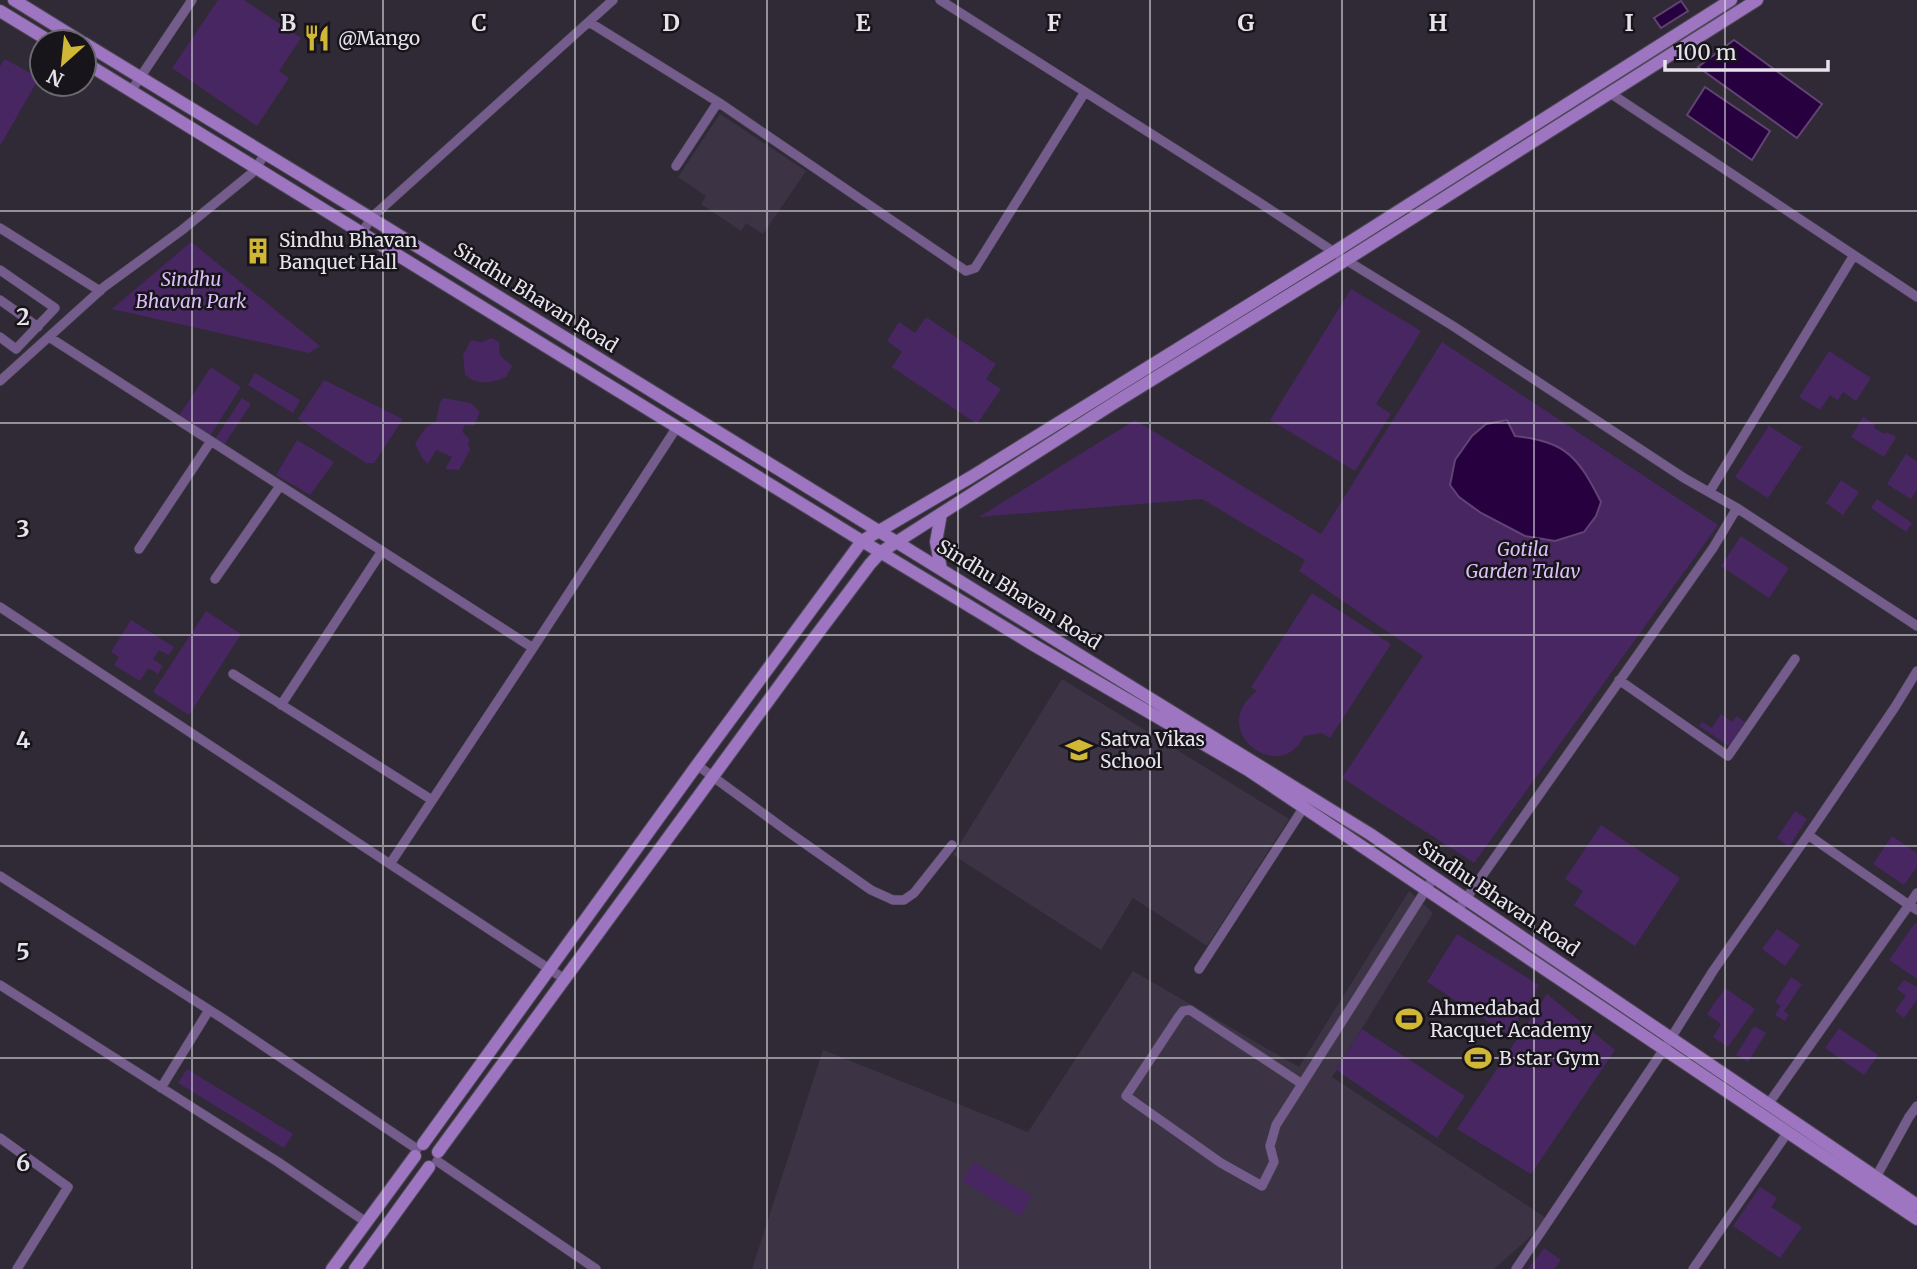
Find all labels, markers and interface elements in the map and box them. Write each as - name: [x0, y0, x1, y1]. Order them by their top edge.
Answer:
- text: B: [280, 8, 296, 37]
- text: C: [471, 8, 487, 37]
- text: D: [662, 8, 680, 37]
- text: E: [855, 8, 871, 37]
- text: F: [1047, 8, 1061, 37]
- text: G: [1238, 8, 1255, 37]
- text: H: [1429, 8, 1448, 37]
- text: I: [1624, 8, 1634, 37]
- restaurant icon: @Mango: [302, 23, 332, 53]
- place label: @Mango: [338, 26, 420, 50]
- north arrow: [28, 28, 98, 98]
- scale bar: [1665, 28, 1828, 72]
- text: 100 m: [1675, 39, 1737, 66]
- text: N: [43, 64, 67, 92]
- place label: Sindhu Bhavan Banquet Hall: [279, 228, 418, 274]
- building icon: Sindhu Bhavan Banquet Hall: [243, 236, 273, 266]
- street label: Sindhu Bhavan Road: [450, 237, 622, 357]
- park label: Sindhu Bhavan Park: [136, 267, 247, 313]
- text: 2: [16, 302, 30, 331]
- text: 3: [16, 514, 30, 543]
- street label: Sindhu Bhavan Road: [933, 534, 1105, 654]
- park label: Gotila Garden Talav: [1466, 537, 1580, 583]
- text: 4: [16, 725, 31, 754]
- place label: Satva Vikas School: [1100, 727, 1205, 773]
- school or university icon: Satva Vikas School: [1064, 735, 1094, 765]
- street label: Sindhu Bhavan Road: [1414, 835, 1584, 961]
- text: 5: [16, 937, 30, 966]
- place label: Ahmedabad Racquet Academy: [1429, 996, 1592, 1042]
- sports icon: Ahmedabad Racquet Academy: [1394, 1004, 1424, 1034]
- sports icon: B star Gym: [1463, 1043, 1493, 1073]
- place label: B star Gym: [1499, 1046, 1600, 1070]
- text: 6: [16, 1148, 30, 1177]

